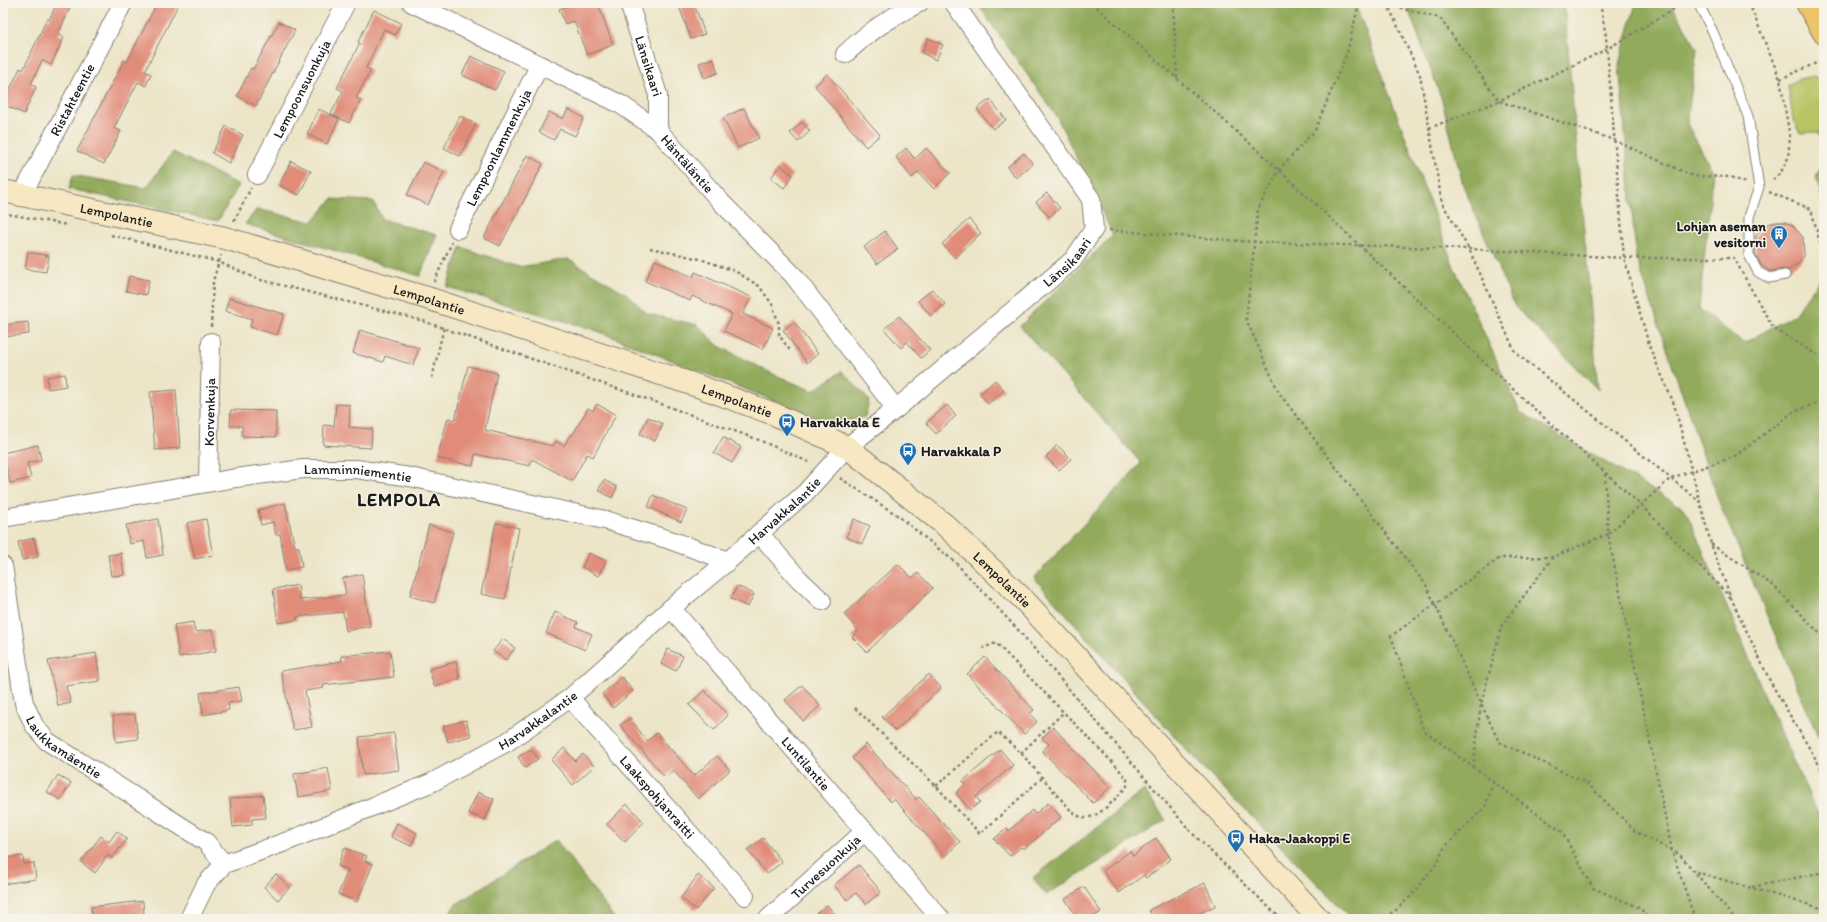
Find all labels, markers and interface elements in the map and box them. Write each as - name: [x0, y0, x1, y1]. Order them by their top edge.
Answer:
- street label: Länsikaari: [631, 33, 666, 98]
- street label: Lempoonsuonkuja: [269, 36, 335, 141]
- street label: Ristahteentie: [46, 60, 98, 139]
- street label: Lempoonlammenkuja: [462, 85, 535, 209]
- street label: Häntäläntie: [657, 131, 718, 197]
- street label: Lempolantie: [78, 199, 155, 231]
- place label: Lohjan aseman vesitorni: [1677, 218, 1766, 251]
- building icon: Lohjan aseman vesitorni: [1769, 224, 1789, 249]
- street label: Länsikaari: [1039, 234, 1094, 290]
- street label: Lempolantie: [391, 280, 468, 318]
- street label: Korvenkuja: [200, 377, 219, 446]
- street label: Lempolantie: [699, 380, 775, 421]
- bus stop icon: Harvakkala E: [777, 412, 797, 437]
- place label: Harvakkala E: [800, 414, 880, 431]
- bus stop icon: Harvakkala P: [898, 441, 918, 466]
- place label: Harvakkala P: [921, 443, 1001, 460]
- street label: Lamminniementie: [304, 460, 413, 486]
- street label: Harvakkalantie: [744, 473, 824, 548]
- district label: LEMPOLA: [357, 489, 441, 511]
- street label: Lempolantie: [970, 548, 1035, 611]
- street label: Harvakkalantie: [495, 687, 581, 754]
- street label: Laukkamäentie: [22, 713, 105, 782]
- street label: Luntilantie: [778, 733, 834, 794]
- street label: Laakspohjanraitti: [616, 752, 699, 842]
- bus stop icon: Haka-Jaakoppi E: [1226, 828, 1246, 853]
- street label: Turvesuonkuja: [787, 830, 865, 902]
- place label: Haka-Jaakoppi E: [1249, 830, 1351, 847]

